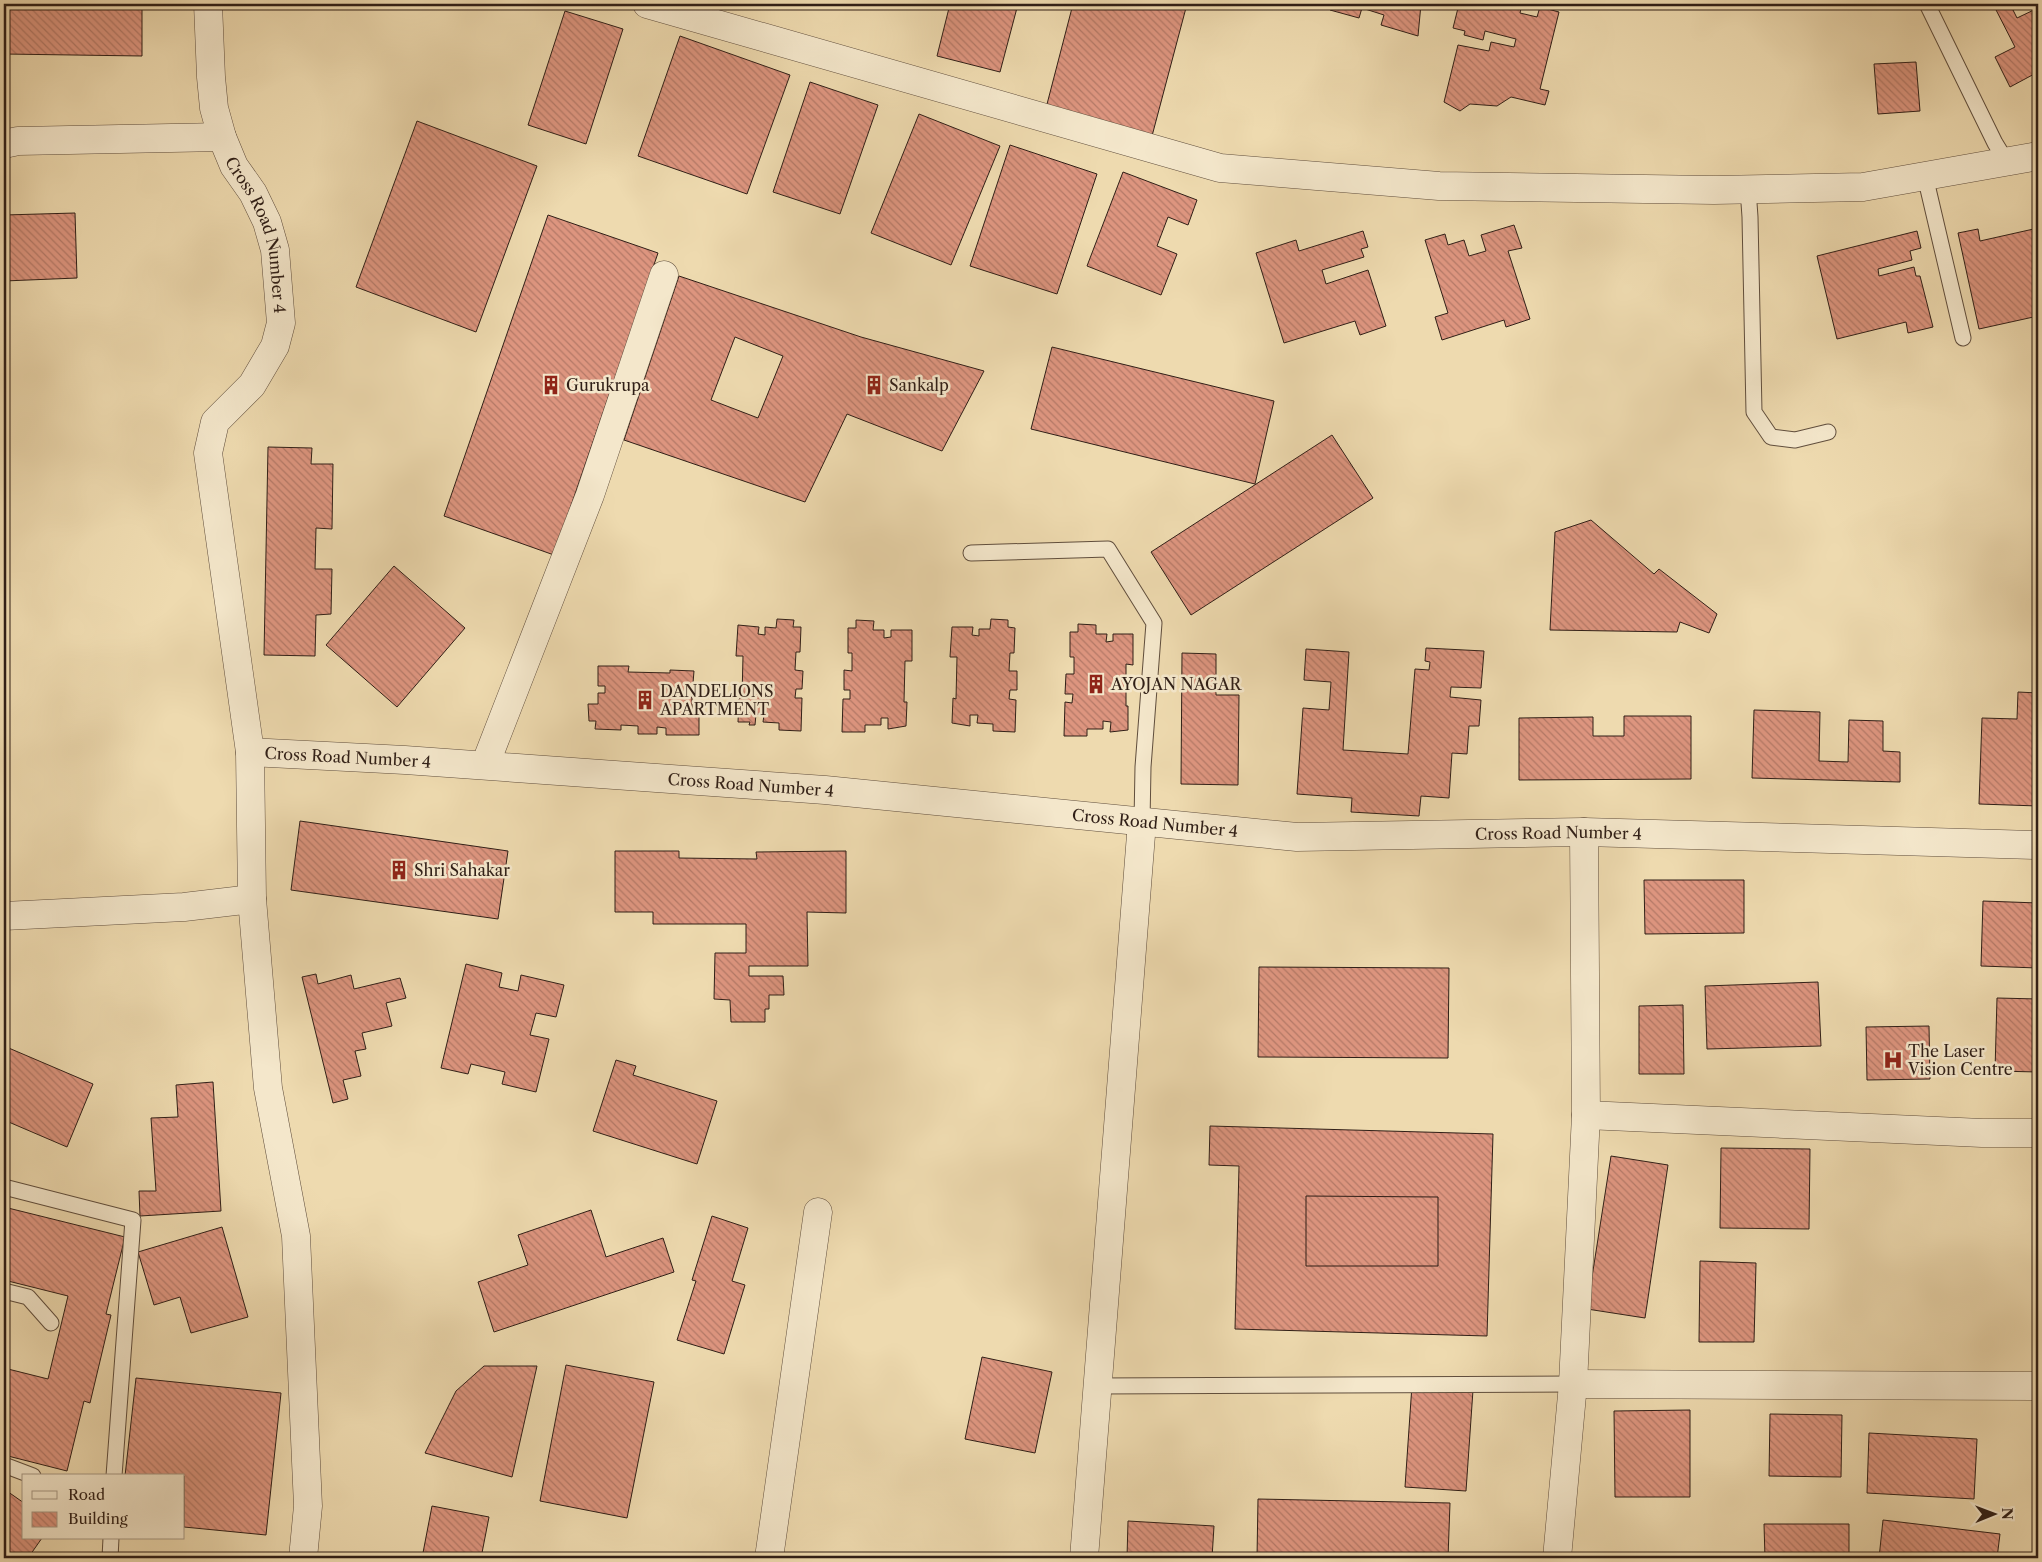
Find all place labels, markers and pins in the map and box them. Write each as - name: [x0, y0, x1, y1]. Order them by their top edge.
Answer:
- building icon: Gurukrupa: [540, 374, 562, 396]
- building icon: Sankalp: [863, 374, 885, 396]
- place label: Gurukrupa: [566, 375, 650, 395]
- place label: Sankalp: [889, 375, 949, 395]
- building icon: AYOJAN NAGAR: [1085, 673, 1107, 695]
- place label: AYOJAN NAGAR: [1110, 674, 1243, 694]
- place label: DANDELIONS APARTMENT: [659, 681, 774, 719]
- building icon: DANDELIONS APARTMENT: [634, 689, 656, 711]
- building icon: Shri Sahakar: [388, 859, 410, 881]
- place label: Shri Sahakar: [414, 860, 510, 880]
- place label: The Laser Vision Centre: [1907, 1041, 2013, 1079]
- hospital icon: The Laser Vision Centre: [1882, 1049, 1904, 1071]

